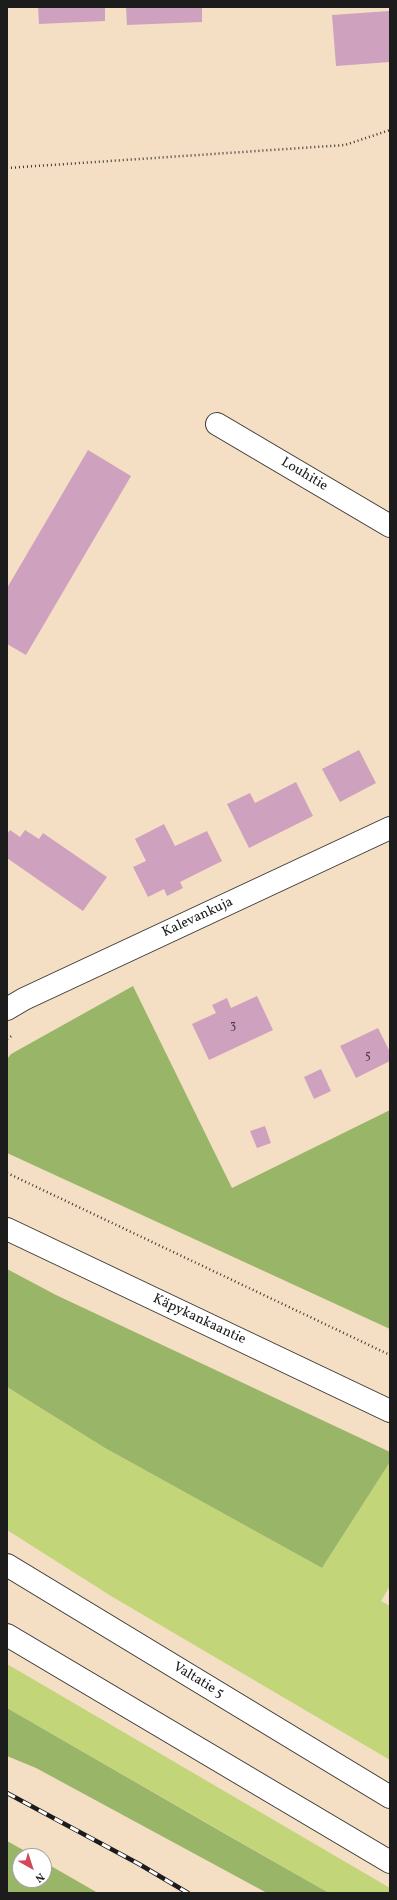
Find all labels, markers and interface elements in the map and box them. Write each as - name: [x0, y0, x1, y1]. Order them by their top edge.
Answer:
- street label: Louhitie: [278, 455, 330, 495]
- street label: Kalevankuja: [160, 894, 236, 942]
- house number: 3: [230, 1020, 236, 1034]
- house number: 5: [365, 1050, 371, 1064]
- street label: Käpykankaantie: [150, 1291, 248, 1349]
- street label: Valtatie 5: [169, 1659, 227, 1703]
- north arrow: [12, 1848, 52, 1888]
- text: N: [31, 1869, 47, 1885]

